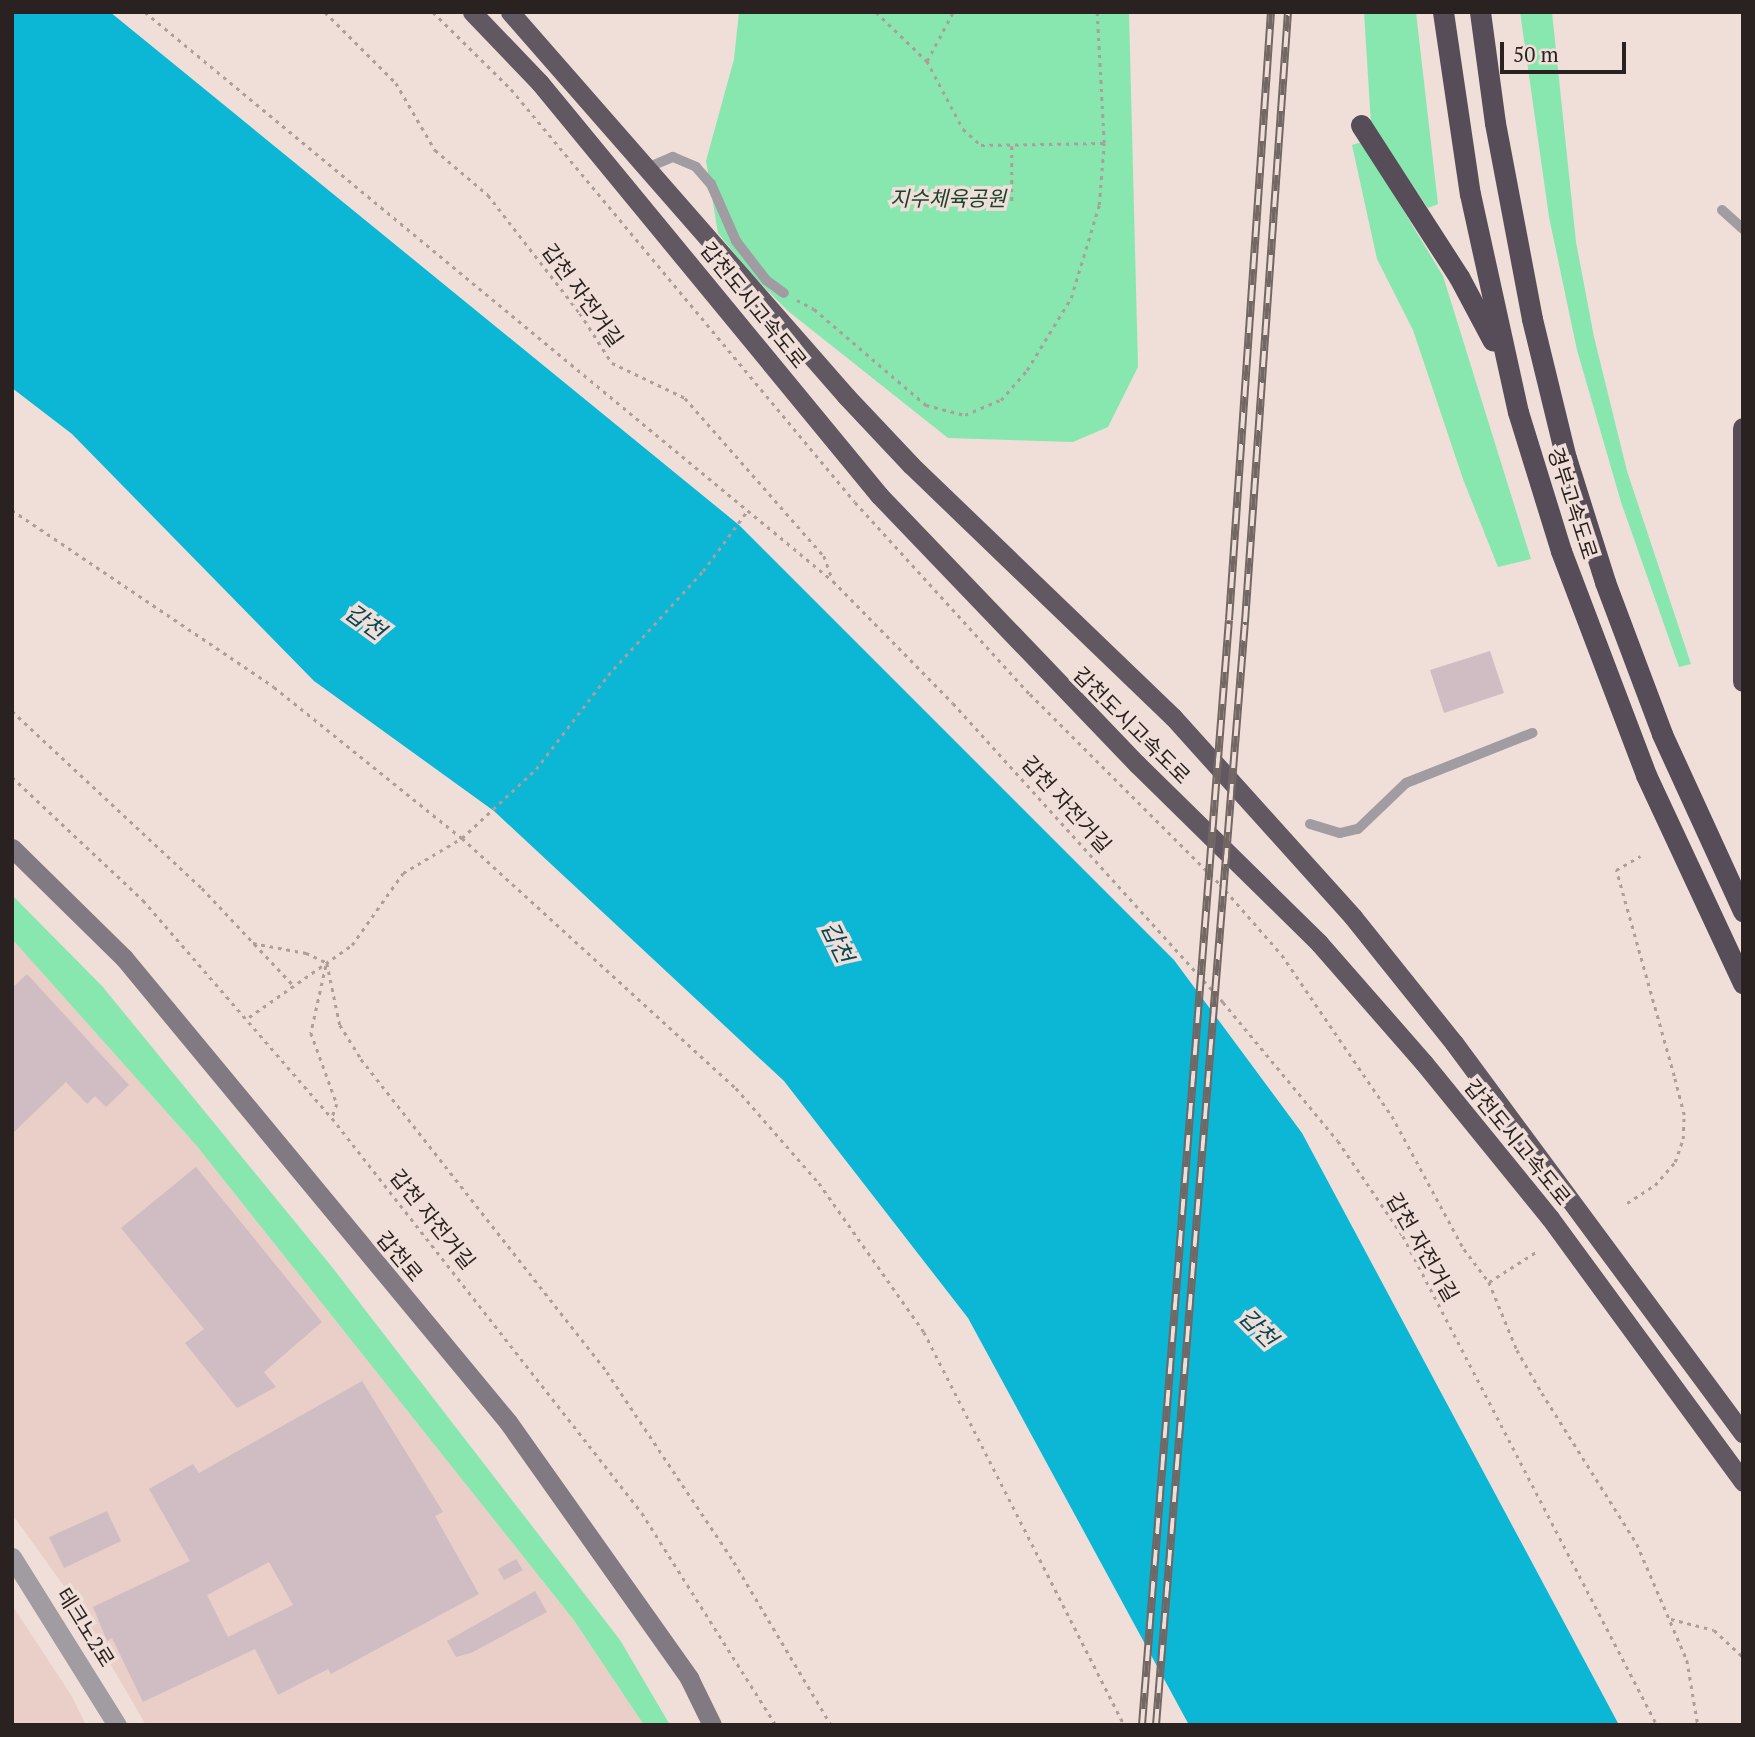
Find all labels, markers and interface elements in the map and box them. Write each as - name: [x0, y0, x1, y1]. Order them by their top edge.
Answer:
- scale bar: [1503, 28, 1629, 72]
- text: 50 m: [1513, 40, 1559, 68]
- park label: 지수체육공원: [890, 185, 1006, 211]
- street label: 갑천도시고속도로: [696, 237, 812, 373]
- street label: 갑천 자전거길: [537, 239, 629, 351]
- street label: 경부고속도로: [1543, 444, 1603, 562]
- water label: 갑천: [340, 598, 390, 646]
- street label: 갑천도시고속도로: [1068, 661, 1196, 789]
- street label: 갑천 자전거길: [1017, 751, 1117, 857]
- water label: 갑천: [815, 917, 859, 967]
- street label: 갑천도시고속도로: [1460, 1074, 1576, 1210]
- street label: 갑천 자전거길: [385, 1164, 481, 1274]
- street label: 갑천 자전거길: [1382, 1188, 1464, 1306]
- street label: 갑천로: [372, 1226, 428, 1286]
- water label: 갑천: [1233, 1303, 1283, 1353]
- street label: 테크노2로: [52, 1583, 120, 1671]

